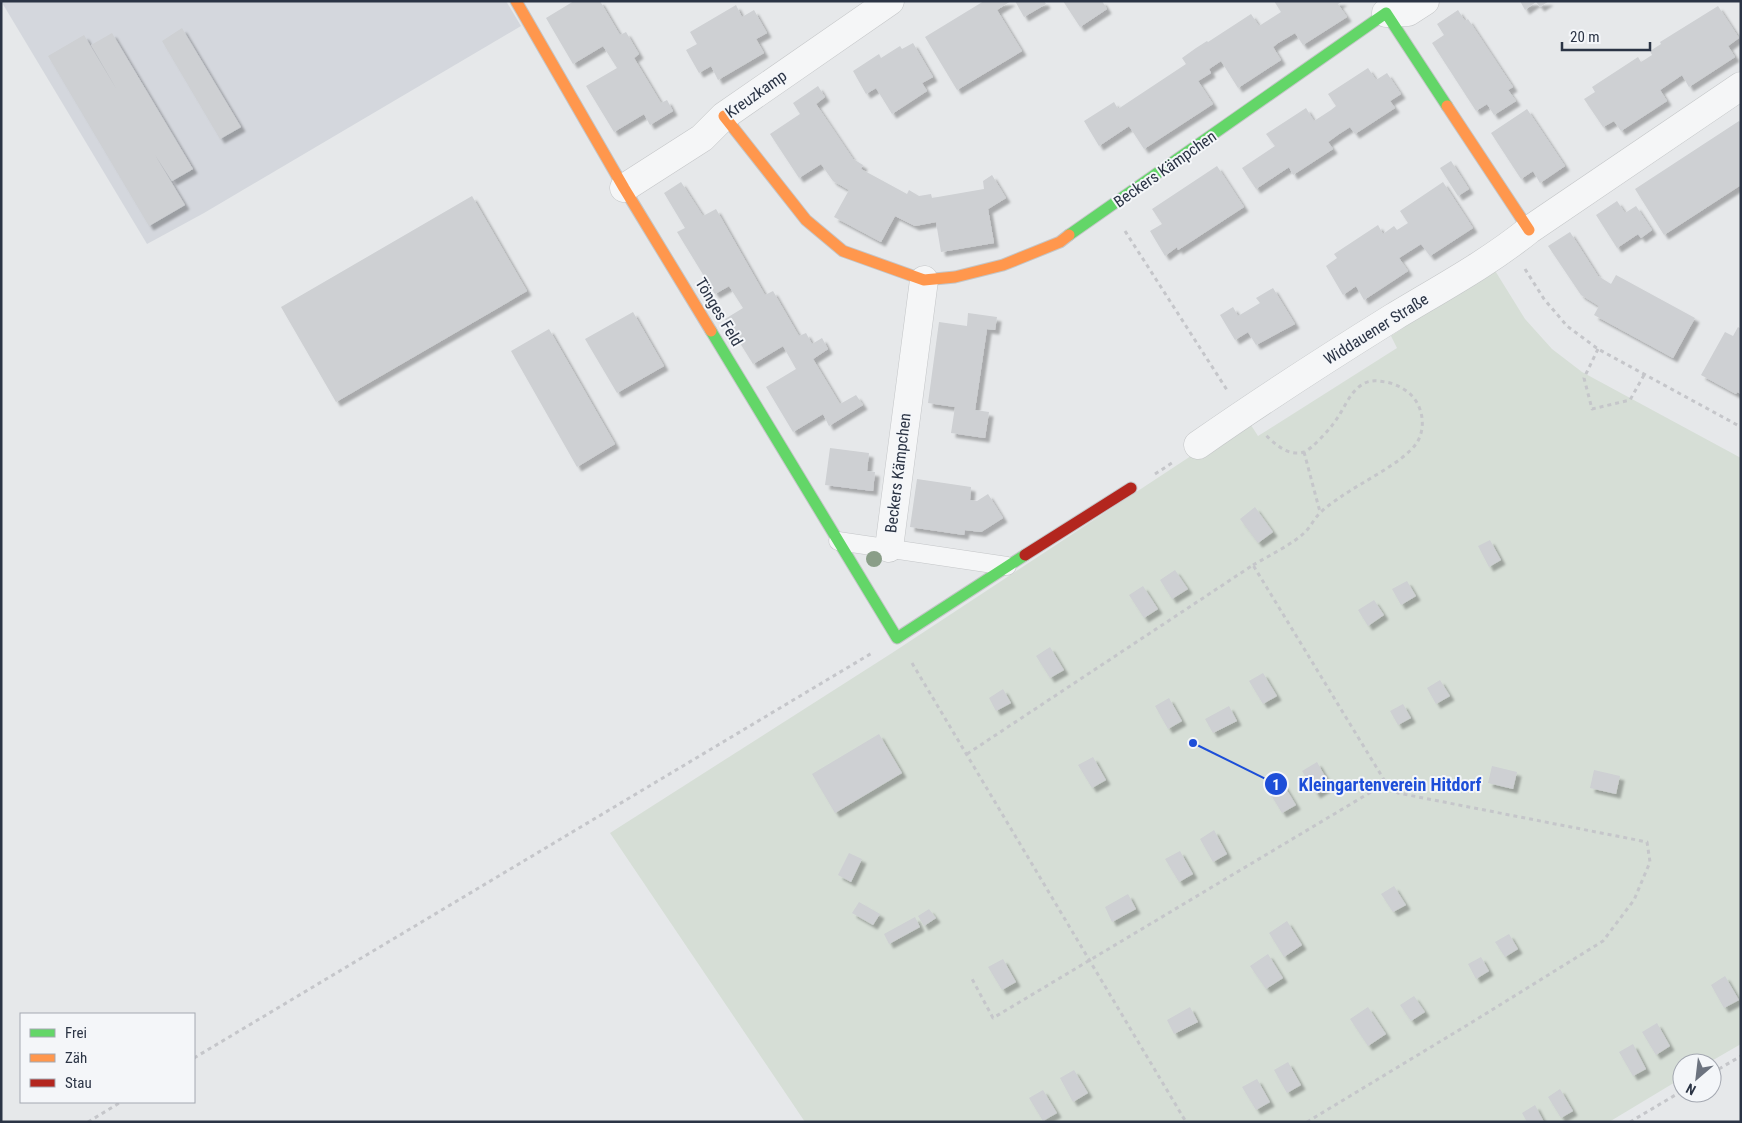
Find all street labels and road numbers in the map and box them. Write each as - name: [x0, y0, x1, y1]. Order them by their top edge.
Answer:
- street label: Kreuzkamp: [722, 66, 790, 122]
- street label: Beckers Kämpchen: [1110, 127, 1220, 211]
- street label: Tönges Feld: [691, 274, 747, 350]
- street label: Widdauener Straße: [1320, 289, 1432, 369]
- street label: Beckers Kämpchen: [881, 412, 915, 534]

